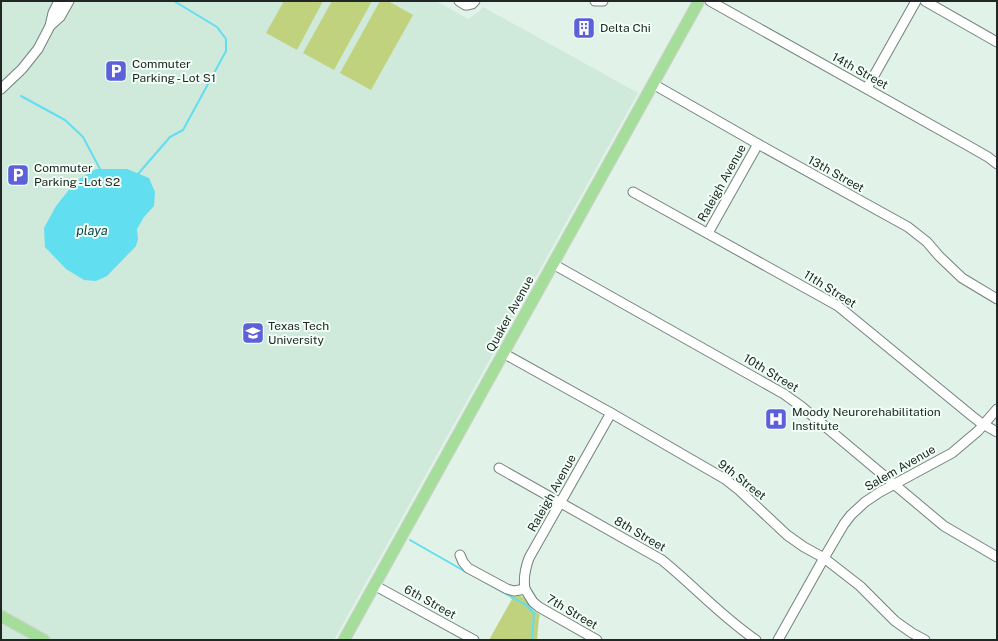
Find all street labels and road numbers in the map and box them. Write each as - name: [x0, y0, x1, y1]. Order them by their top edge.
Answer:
- street label: 14th Street: [829, 50, 891, 92]
- street label: Raleigh Avenue: [695, 142, 749, 224]
- street label: 13th Street: [805, 153, 867, 195]
- street label: 11th Street: [801, 267, 859, 311]
- street label: Quaker Avenue: [483, 273, 537, 354]
- street label: 10th Street: [741, 351, 801, 395]
- street label: Salem Avenue: [862, 442, 938, 494]
- street label: Raleigh Avenue: [525, 452, 579, 534]
- street label: 9th Street: [715, 457, 769, 503]
- street label: 8th Street: [612, 514, 669, 555]
- street label: 6th Street: [402, 582, 459, 622]
- street label: 7th Street: [544, 592, 600, 632]

